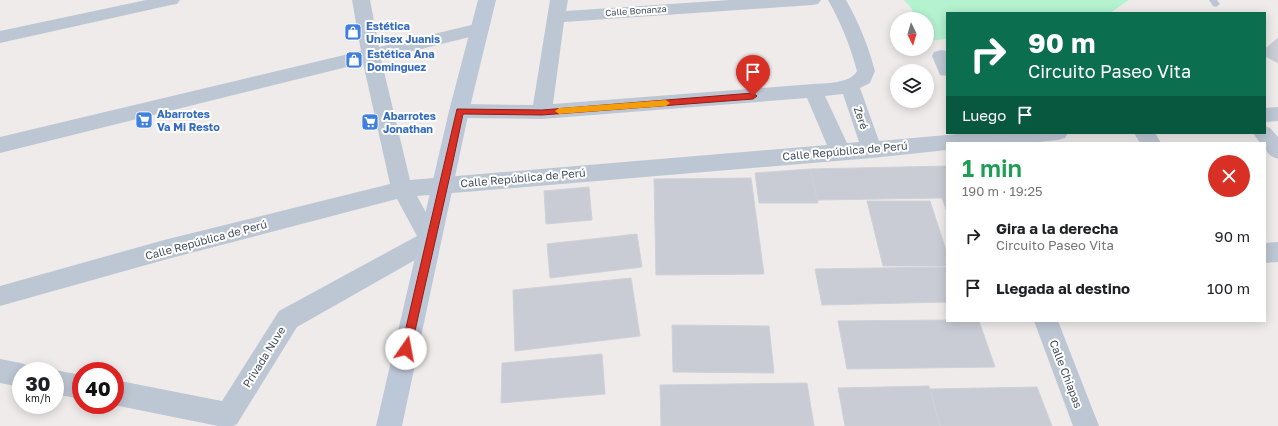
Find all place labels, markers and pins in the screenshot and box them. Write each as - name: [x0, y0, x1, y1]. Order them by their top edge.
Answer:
- place label: Estética Unisex Juanis: [366, 19, 440, 45]
- shop icon: Estética Unisex Juanis: [343, 22, 363, 42]
- place label: Estética Ana Dominguez: [367, 47, 435, 73]
- shop icon: Estética Ana Dominguez: [344, 50, 364, 70]
- pin: [736, 55, 770, 96]
- place label: Abarrotes Va Mi Resto: [157, 107, 220, 133]
- place label: Abarrotes Jonathan: [383, 109, 436, 135]
- supermarket icon: Abarrotes Va Mi Resto: [134, 110, 154, 130]
- supermarket icon: Abarrotes Jonathan: [360, 112, 380, 132]

